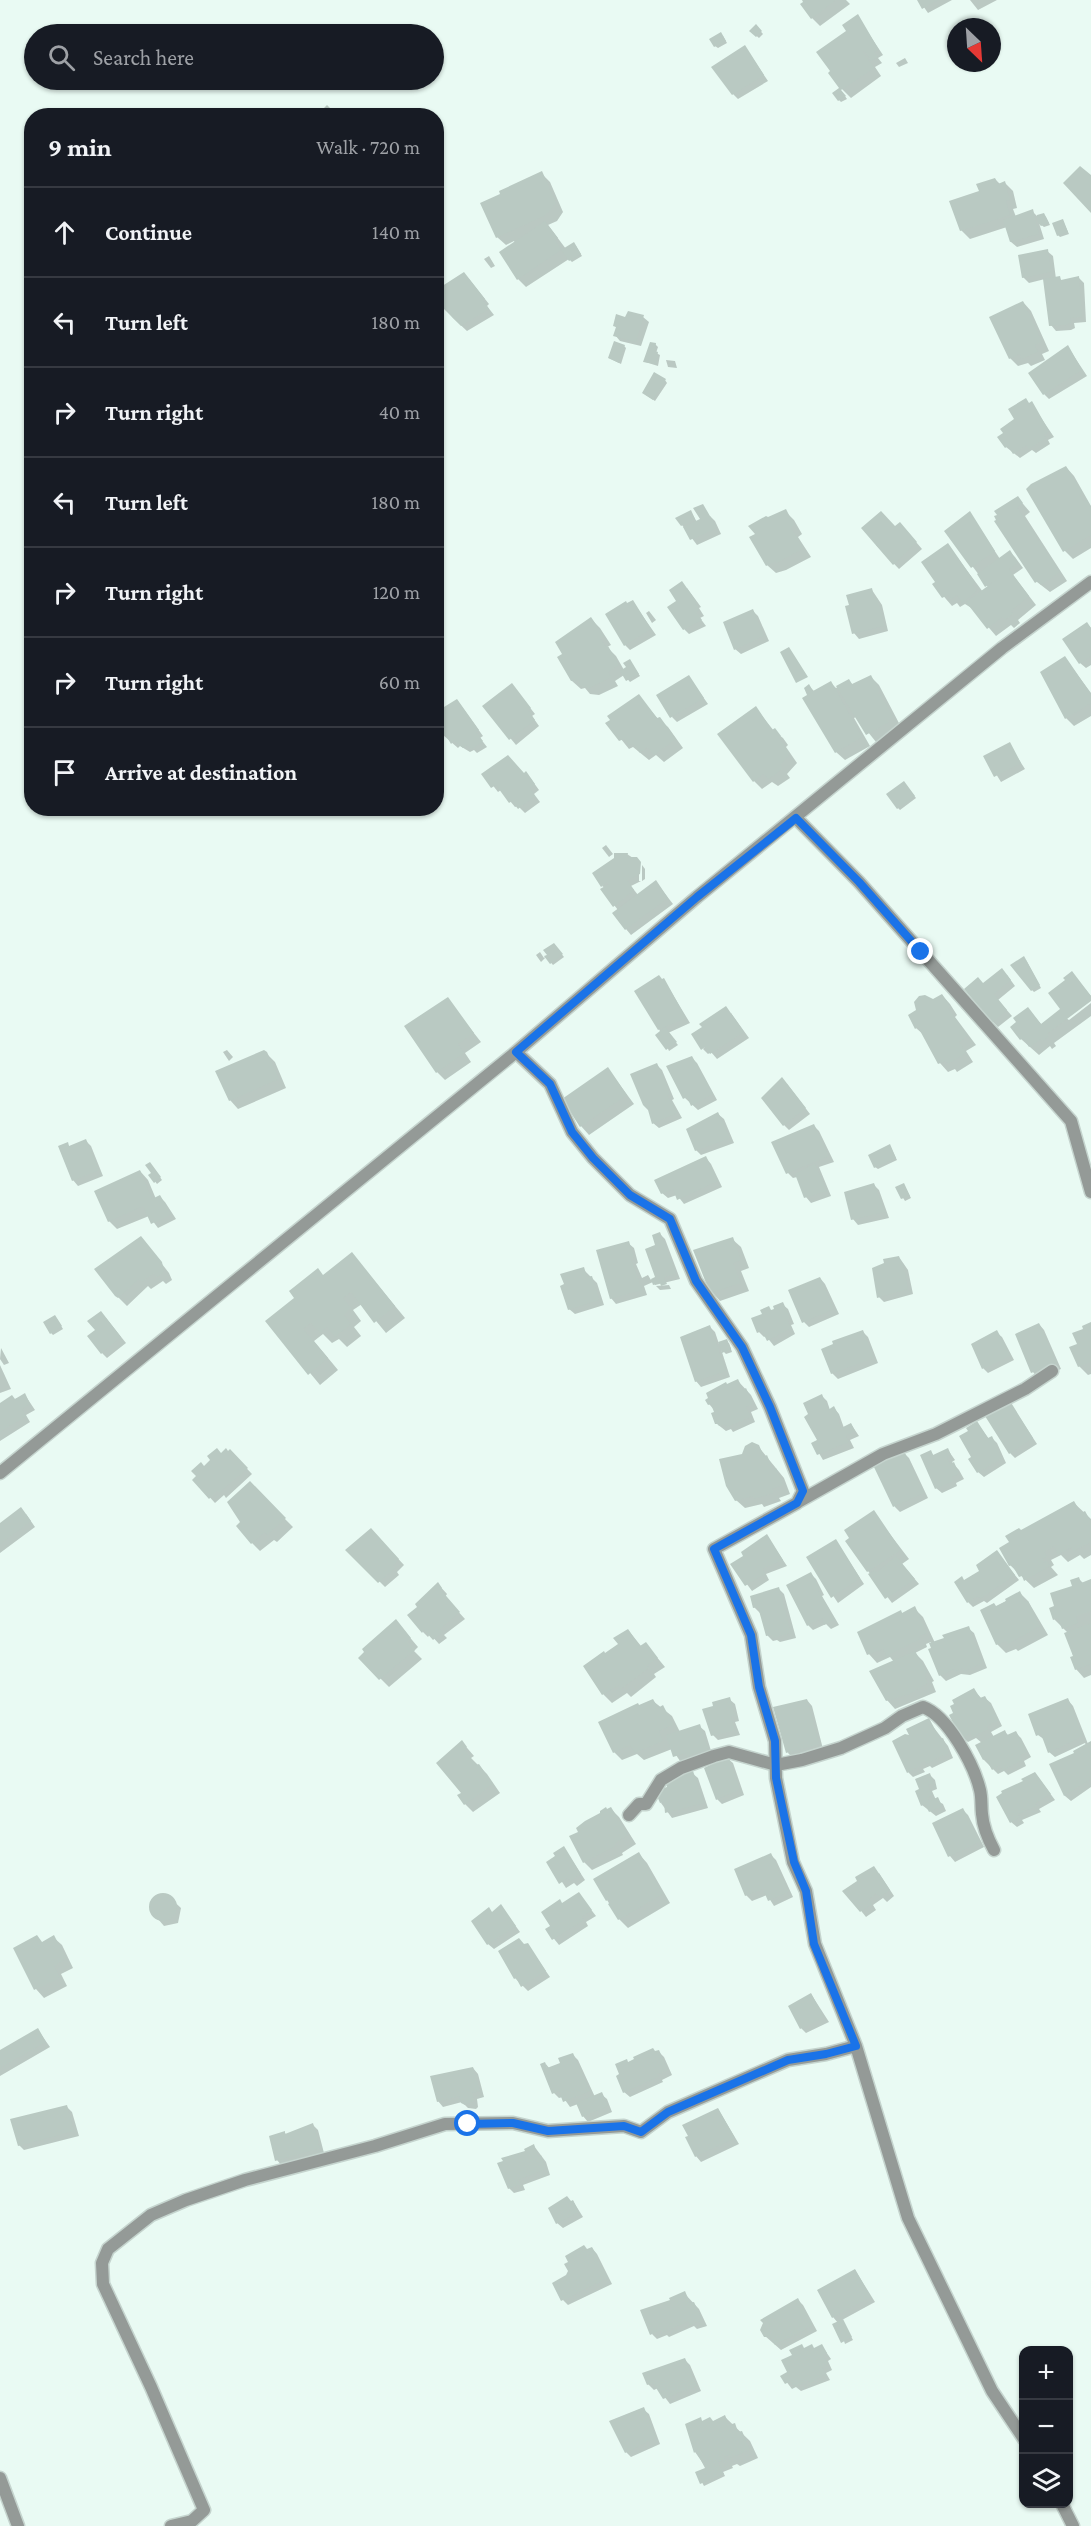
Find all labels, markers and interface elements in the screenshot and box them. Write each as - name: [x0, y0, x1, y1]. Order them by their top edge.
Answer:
- north arrow: [947, 18, 1001, 72]
- search box: [24, 24, 444, 90]
- icon: search: [45, 41, 78, 74]
- text: Search here: [93, 45, 194, 70]
- text: 9 min: [48, 133, 112, 162]
- text: Walk · 720 m: [316, 136, 420, 158]
- icon: ahead: [48, 216, 81, 249]
- text: Continue: [105, 220, 192, 245]
- text: 140 m: [372, 221, 420, 243]
- icon: left: [48, 306, 81, 339]
- text: Turn left: [105, 310, 188, 335]
- text: 180 m: [371, 311, 420, 333]
- icon: right: [48, 396, 81, 429]
- text: Turn right: [105, 400, 203, 425]
- text: 40 m: [379, 401, 420, 423]
- icon: left: [48, 486, 81, 519]
- text: Turn left: [105, 490, 188, 515]
- text: 180 m: [371, 491, 420, 513]
- icon: right: [48, 576, 81, 609]
- text: Turn right: [105, 580, 203, 605]
- text: 120 m: [373, 581, 420, 603]
- icon: right: [48, 666, 81, 699]
- text: Turn right: [105, 670, 203, 695]
- text: 60 m: [379, 671, 420, 693]
- icon: arrive: [48, 756, 81, 789]
- text: Arrive at destination: [105, 760, 297, 785]
- route end: [907, 938, 933, 964]
- route start: [454, 2110, 480, 2136]
- map controls: [1019, 2346, 1073, 2508]
- button: +: [1019, 2346, 1073, 2400]
- button: −: [1019, 2400, 1073, 2454]
- button: layers: [1019, 2454, 1073, 2508]

